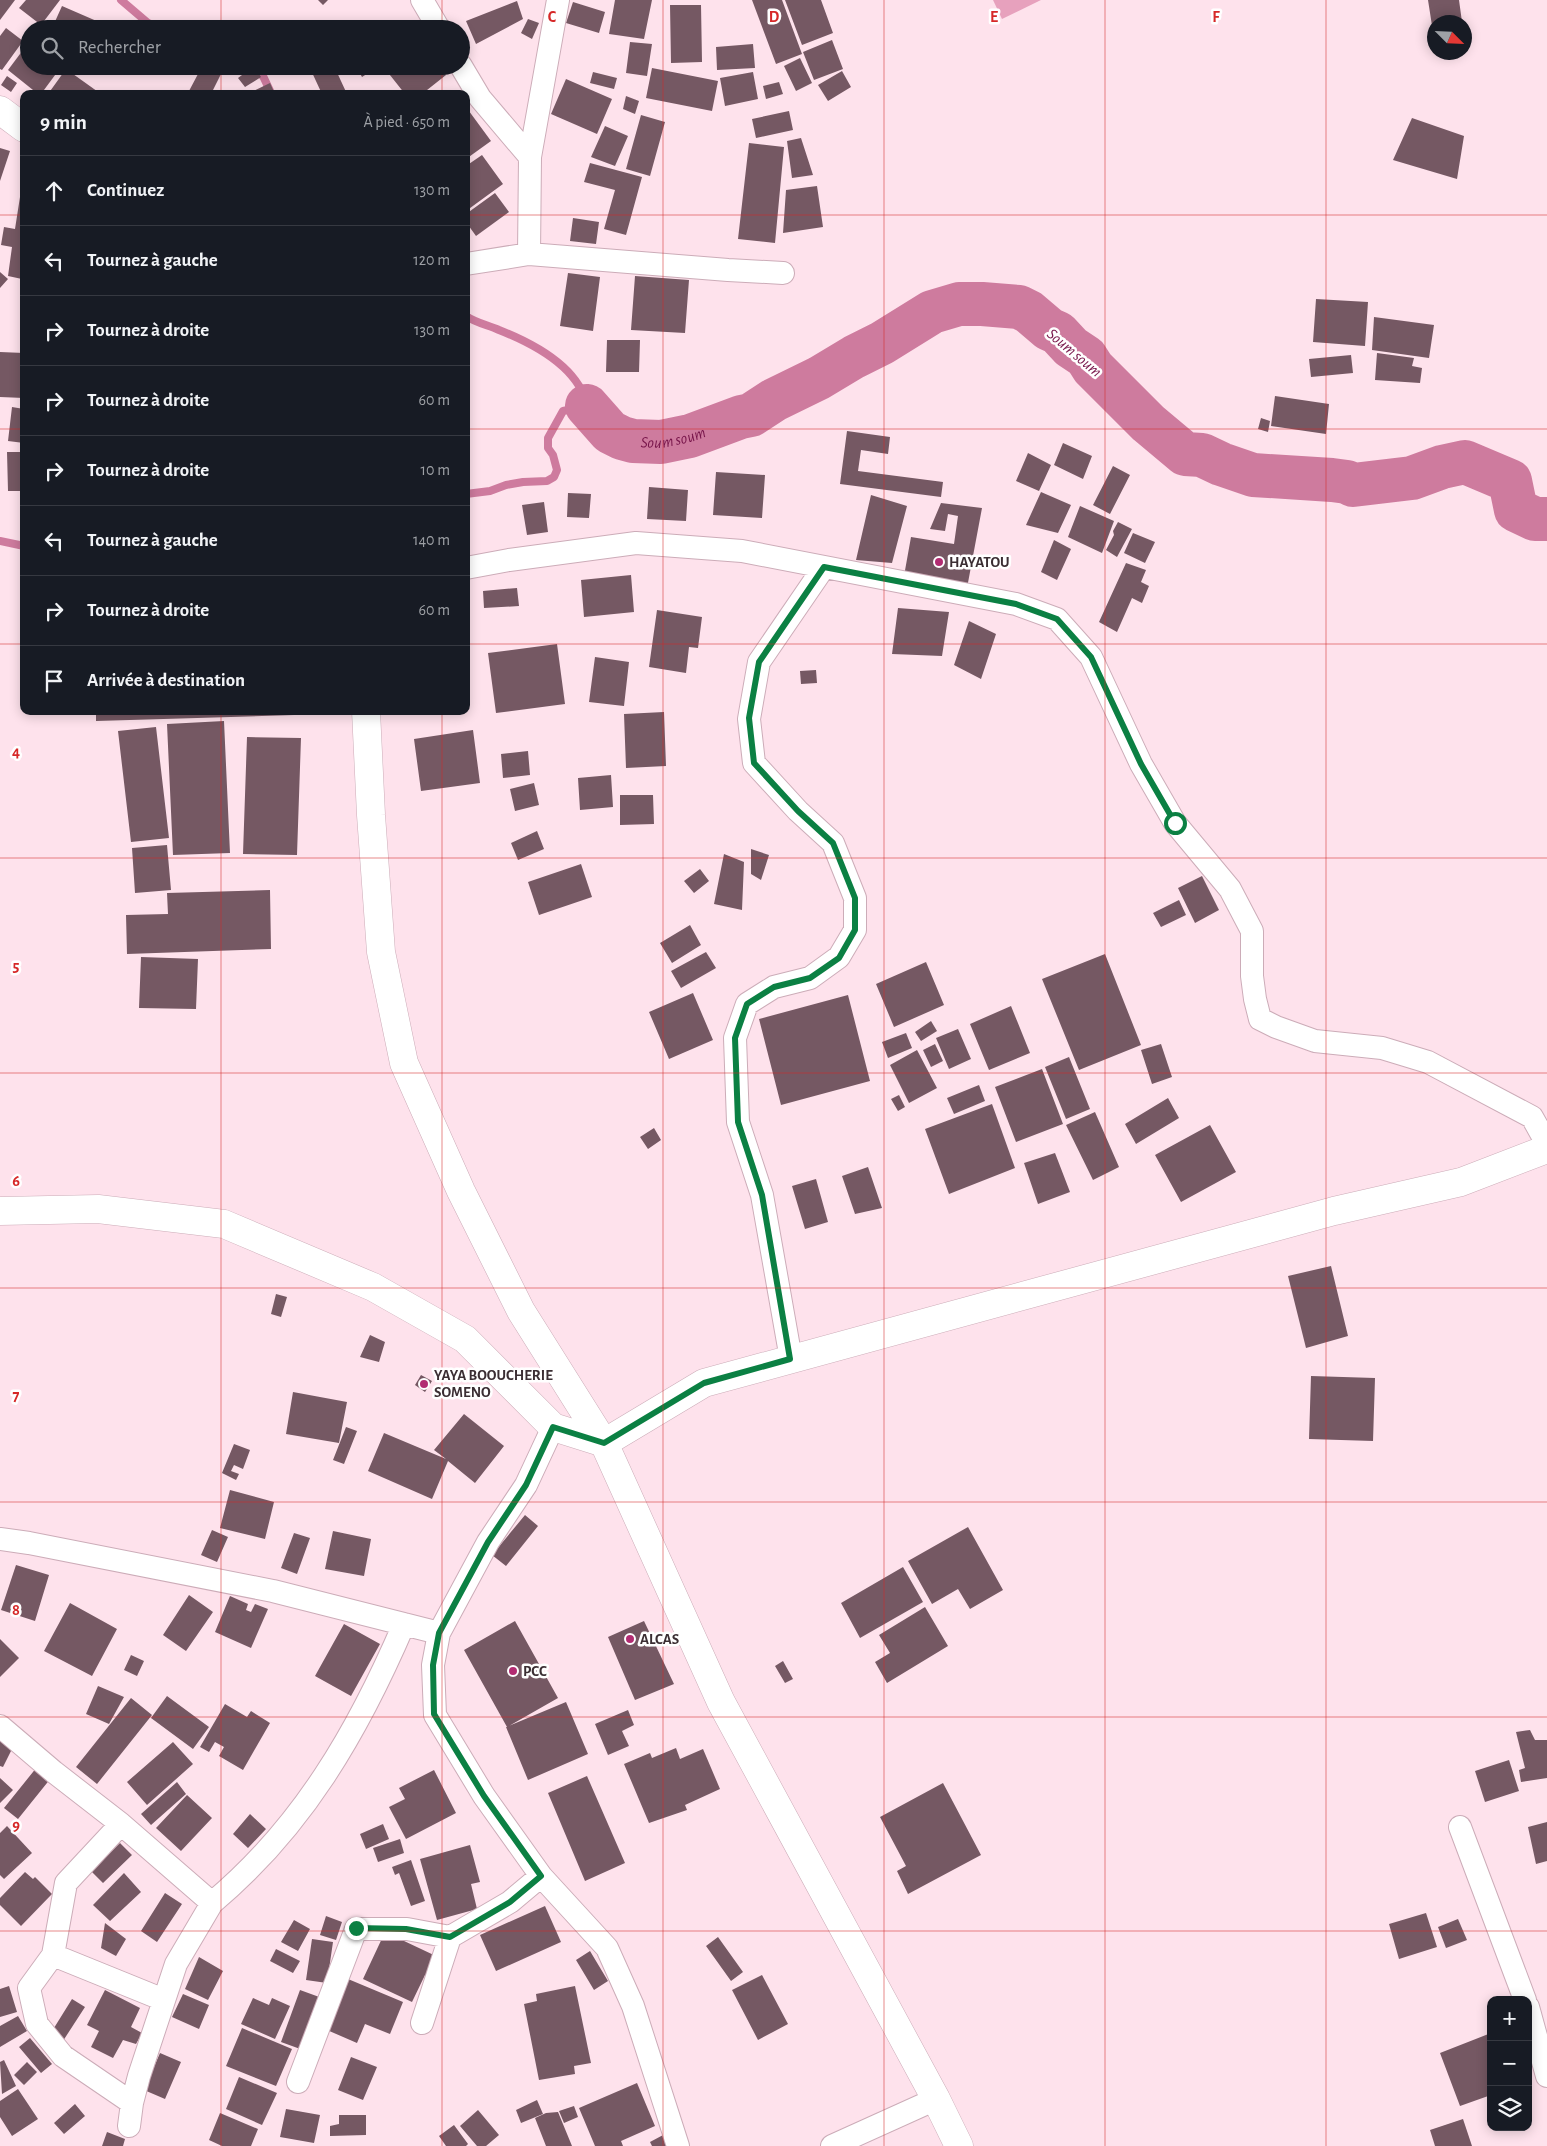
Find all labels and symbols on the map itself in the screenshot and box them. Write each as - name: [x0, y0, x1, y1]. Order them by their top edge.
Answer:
- text: C: [548, 9, 557, 25]
- text: D: [769, 9, 780, 25]
- text: E: [990, 9, 998, 25]
- text: F: [1212, 9, 1220, 25]
- north arrow: [1427, 15, 1472, 60]
- water label: Soum soum: [1044, 326, 1105, 380]
- water label: Soum soum: [640, 424, 708, 451]
- place label: HAYATOU: [949, 555, 1010, 570]
- marker: HAYATOU: [933, 556, 945, 568]
- text: 4: [12, 744, 20, 760]
- route start: [1164, 812, 1187, 835]
- text: 5: [13, 958, 20, 974]
- text: 6: [12, 1173, 20, 1189]
- place label: YAYA BOOUCHERIE SOMENO: [434, 1368, 553, 1400]
- marker: YAYA BOOUCHERIE SOMENO: [418, 1378, 430, 1390]
- text: 7: [13, 1388, 20, 1404]
- text: 8: [12, 1602, 20, 1618]
- place label: ALCAS: [640, 1632, 679, 1647]
- marker: ALCAS: [624, 1633, 636, 1645]
- place label: PCC: [523, 1664, 547, 1679]
- marker: PCC: [507, 1665, 519, 1677]
- text: 9: [12, 1817, 20, 1833]
- route end: [345, 1917, 368, 1940]

